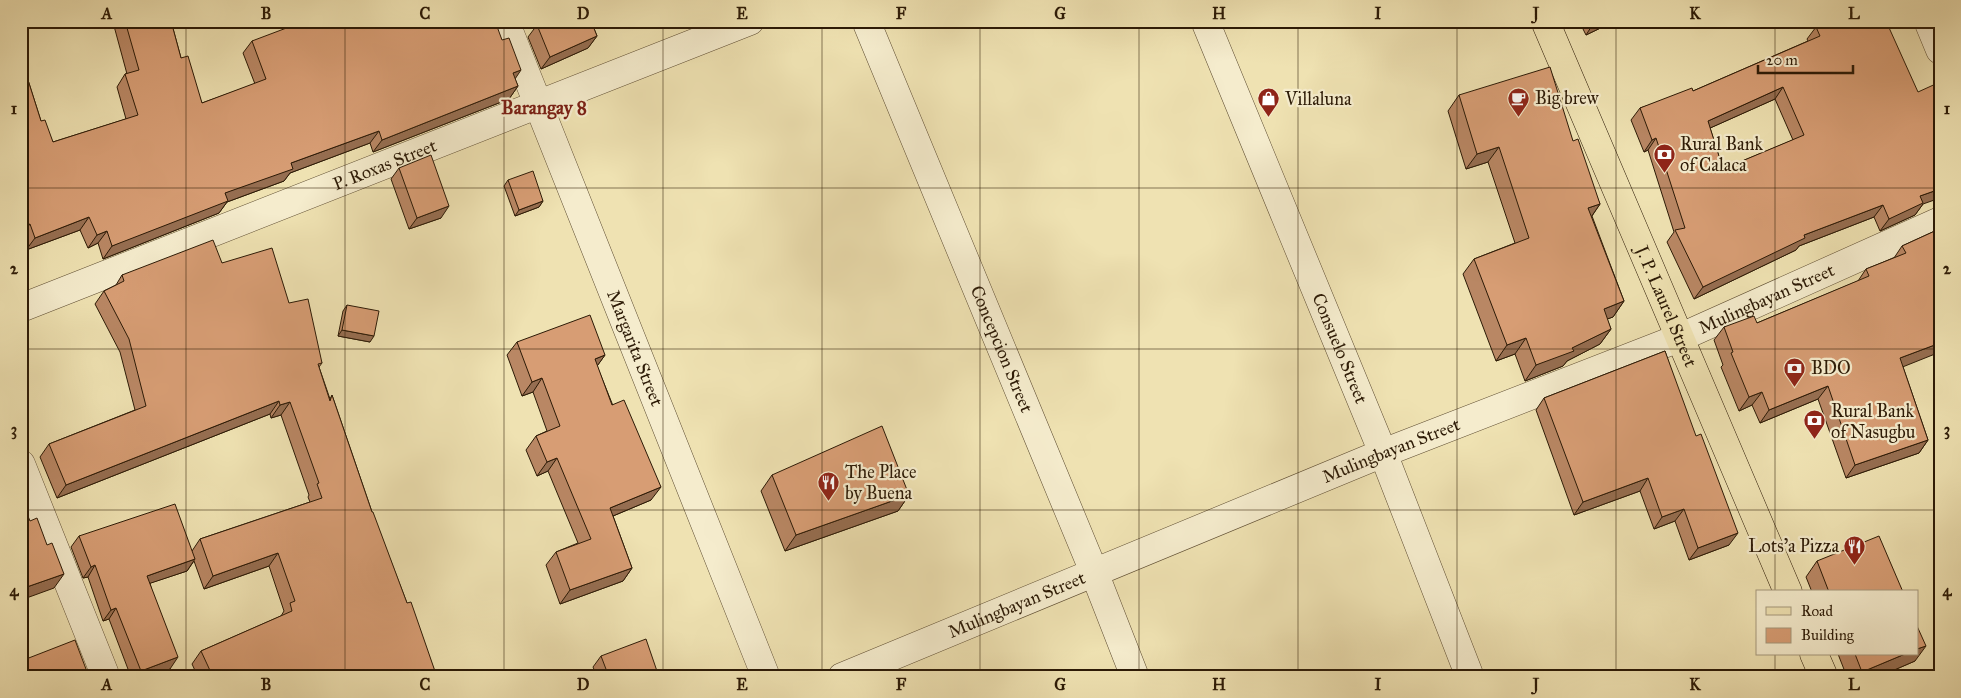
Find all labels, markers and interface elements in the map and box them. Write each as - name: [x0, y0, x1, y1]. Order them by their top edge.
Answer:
- text: A: [101, 4, 113, 23]
- text: B: [261, 4, 271, 23]
- text: C: [420, 4, 431, 23]
- text: D: [577, 4, 590, 23]
- text: E: [736, 4, 748, 23]
- text: F: [896, 4, 907, 23]
- text: G: [1054, 4, 1066, 23]
- text: H: [1212, 4, 1226, 23]
- text: I: [1375, 4, 1382, 23]
- text: J: [1531, 4, 1540, 24]
- text: K: [1689, 4, 1701, 23]
- text: L: [1848, 4, 1860, 23]
- scale bar: [1758, 42, 1854, 74]
- text: 20 m: [1766, 51, 1798, 69]
- cafe icon: Big brew: [1507, 86, 1531, 117]
- shop icon: Villaluna: [1257, 87, 1281, 118]
- place label: Big brew: [1535, 87, 1599, 110]
- place label: Villaluna: [1284, 88, 1352, 110]
- district label: Barangay 8: [501, 96, 587, 120]
- text: 1: [11, 99, 18, 118]
- text: 1: [1944, 99, 1951, 118]
- place label: Rural Bank of Calaca: [1680, 133, 1763, 176]
- street label: P. Roxas Street: [330, 134, 440, 195]
- bank icon: Rural Bank of Calaca: [1652, 142, 1676, 173]
- street label: J. P. Laurel Street: [1629, 240, 1702, 371]
- text: 2: [10, 259, 19, 278]
- street label: Mulingbayan Street: [1695, 259, 1838, 339]
- text: 2: [1943, 259, 1952, 278]
- street label: Concepcion Street: [966, 282, 1038, 416]
- street label: Margarita Street: [602, 287, 668, 410]
- street label: Consuelo Street: [1307, 290, 1373, 407]
- bank icon: BDO: [1783, 356, 1807, 387]
- place label: BDO: [1811, 357, 1851, 379]
- place label: Rural Bank of Nasugbu: [1831, 400, 1916, 444]
- bank icon: Rural Bank of Nasugbu: [1803, 409, 1827, 440]
- street label: Mulingbayan Street: [1319, 413, 1464, 488]
- text: 3: [11, 420, 17, 440]
- text: 3: [1944, 420, 1950, 440]
- place label: The Place by Buena: [845, 461, 917, 504]
- restaurant icon: The Place by Buena: [817, 470, 841, 501]
- restaurant icon: Lots'a Pizza: [1843, 534, 1867, 565]
- place label: Lots'a Pizza: [1748, 535, 1839, 557]
- street label: Mulingbayan Street: [945, 566, 1089, 643]
- text: 4: [10, 581, 20, 601]
- text: 4: [1943, 581, 1953, 601]
- legend: [1756, 590, 1918, 656]
- text: Road: [1801, 602, 1833, 620]
- text: Building: [1801, 626, 1855, 644]
- text: A: [101, 675, 113, 694]
- text: B: [261, 675, 271, 694]
- text: C: [420, 675, 431, 694]
- text: D: [577, 675, 590, 694]
- text: E: [736, 675, 748, 694]
- text: F: [896, 675, 907, 694]
- text: G: [1054, 675, 1066, 694]
- text: H: [1212, 675, 1226, 694]
- text: I: [1375, 675, 1382, 694]
- text: J: [1531, 675, 1540, 695]
- text: K: [1689, 675, 1701, 694]
- text: L: [1848, 675, 1860, 694]

